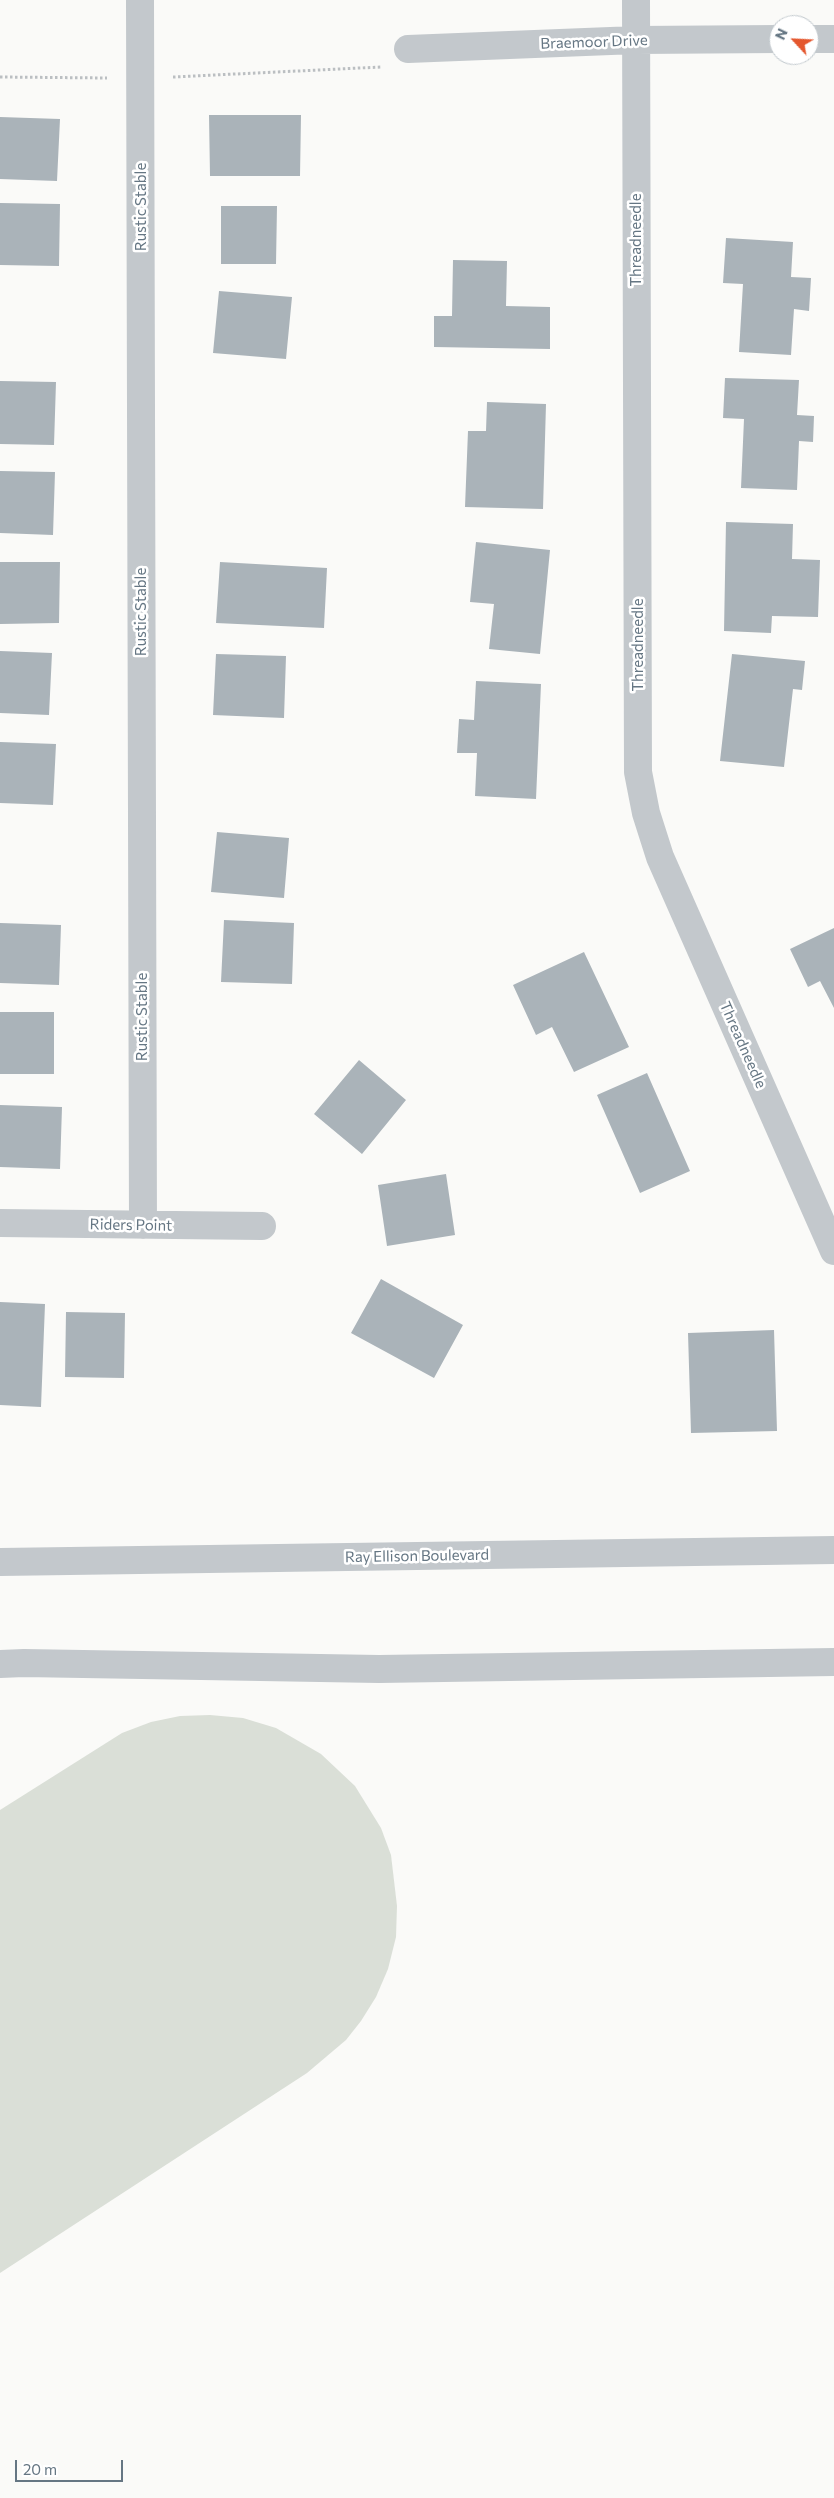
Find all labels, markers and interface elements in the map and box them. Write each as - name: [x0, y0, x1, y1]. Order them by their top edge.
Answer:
- north arrow: [769, 15, 819, 65]
- text: N: [771, 26, 791, 42]
- street label: Braemoor Drive: [540, 31, 648, 53]
- street label: Rustic Stable: [132, 163, 150, 251]
- street label: Threadneedle: [627, 193, 645, 287]
- street label: Rustic Stable: [132, 568, 150, 656]
- street label: Threadneedle: [629, 598, 647, 692]
- street label: Rustic Stable: [133, 973, 151, 1061]
- street label: Threadneedle: [716, 999, 770, 1091]
- street label: Riders Point: [90, 1215, 172, 1235]
- street label: Ray Ellison Boulevard: [345, 1546, 489, 1566]
- scale bar: [18, 2450, 125, 2482]
- text: 20 m: [23, 2460, 57, 2478]

